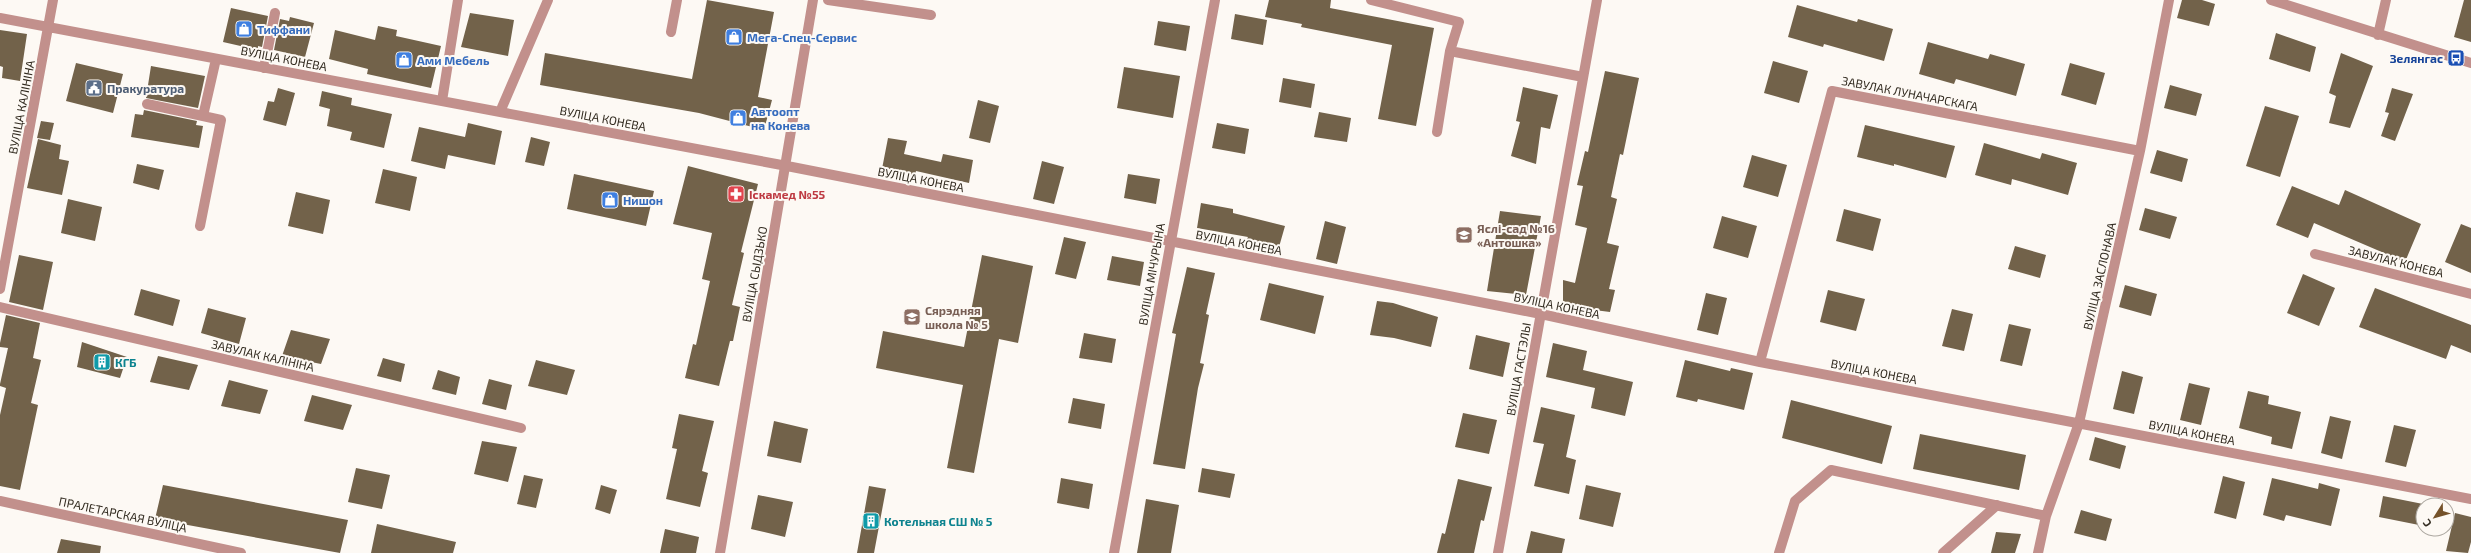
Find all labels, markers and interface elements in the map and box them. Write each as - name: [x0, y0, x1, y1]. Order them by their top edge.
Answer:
- shop icon: Тиффани: [234, 19, 254, 39]
- place label: Тиффани: [257, 22, 310, 36]
- shop icon: Мега-Спец-Сервис: [724, 27, 744, 47]
- place label: Мега-Спец-Сервис: [747, 30, 857, 44]
- street label: ВУЛІЦА КОНЕВА: [240, 43, 329, 73]
- bus stop icon: Зелянгас: [2446, 48, 2466, 68]
- shop icon: Ами Мебель: [394, 50, 414, 70]
- place label: Зелянгас: [2390, 51, 2443, 65]
- place label: Ами Мебель: [417, 53, 490, 67]
- street label: ВУЛІЦА КАЛІНІНА: [5, 58, 37, 155]
- street label: ЗАВУЛАК ЛУНАЧАРСКАГА: [1841, 73, 1980, 113]
- public building icon: Пракуратура: [84, 78, 104, 98]
- place label: Пракуратура: [107, 81, 184, 95]
- street label: ВУЛІЦА КОНЕВА: [559, 103, 648, 133]
- place label: Автоопт на Конева: [751, 104, 810, 132]
- shop icon: Автоопт на Конева: [728, 108, 748, 128]
- street label: ВУЛІЦА КОНЕВА: [877, 164, 966, 194]
- pharmacy icon: Іскамед №55: [726, 184, 746, 204]
- place label: Іскамед №55: [749, 187, 826, 201]
- shop icon: Нишон: [600, 190, 620, 210]
- place label: Нишон: [623, 193, 663, 207]
- street label: ВУЛІЦА ЗАСЛОНАВА: [2080, 220, 2118, 331]
- street label: ВУЛІЦА МІЧУРЫНА: [1135, 221, 1167, 326]
- place label: Яслі-сад №16 «Антошка»: [1477, 221, 1555, 249]
- street label: ВУЛІЦА СЫДЗЬКО: [739, 225, 769, 323]
- school or university icon: Яслі-сад №16 «Антошка»: [1454, 225, 1474, 245]
- street label: ВУЛІЦА КОНЕВА: [1195, 227, 1284, 257]
- street label: ЗАВУЛАК КОНЕВА: [2347, 242, 2446, 280]
- street label: ВУЛІЦА КОНЕВА: [1513, 289, 1602, 321]
- place label: Сярэдняя школа № 5: [925, 303, 988, 331]
- school or university icon: Сярэдняя школа № 5: [902, 307, 922, 327]
- street label: ВУЛІЦА ГАСТЭЛЫ: [1503, 321, 1533, 417]
- street label: ЗАВУЛАК КАЛІНІНА: [210, 336, 316, 374]
- building icon: КГБ: [92, 352, 112, 372]
- place label: КГБ: [115, 355, 137, 369]
- street label: ВУЛІЦА КОНЕВА: [1830, 356, 1919, 386]
- street label: ВУЛІЦА КОНЕВА: [2148, 417, 2237, 447]
- street label: ПРАЛЕТАРСКАЯ ВУЛІЦА: [58, 494, 189, 535]
- north arrow: [2415, 497, 2455, 537]
- building icon: Котельная СШ № 5: [861, 511, 881, 531]
- place label: Котельная СШ № 5: [884, 514, 993, 528]
- text: С: [2419, 516, 2434, 530]

